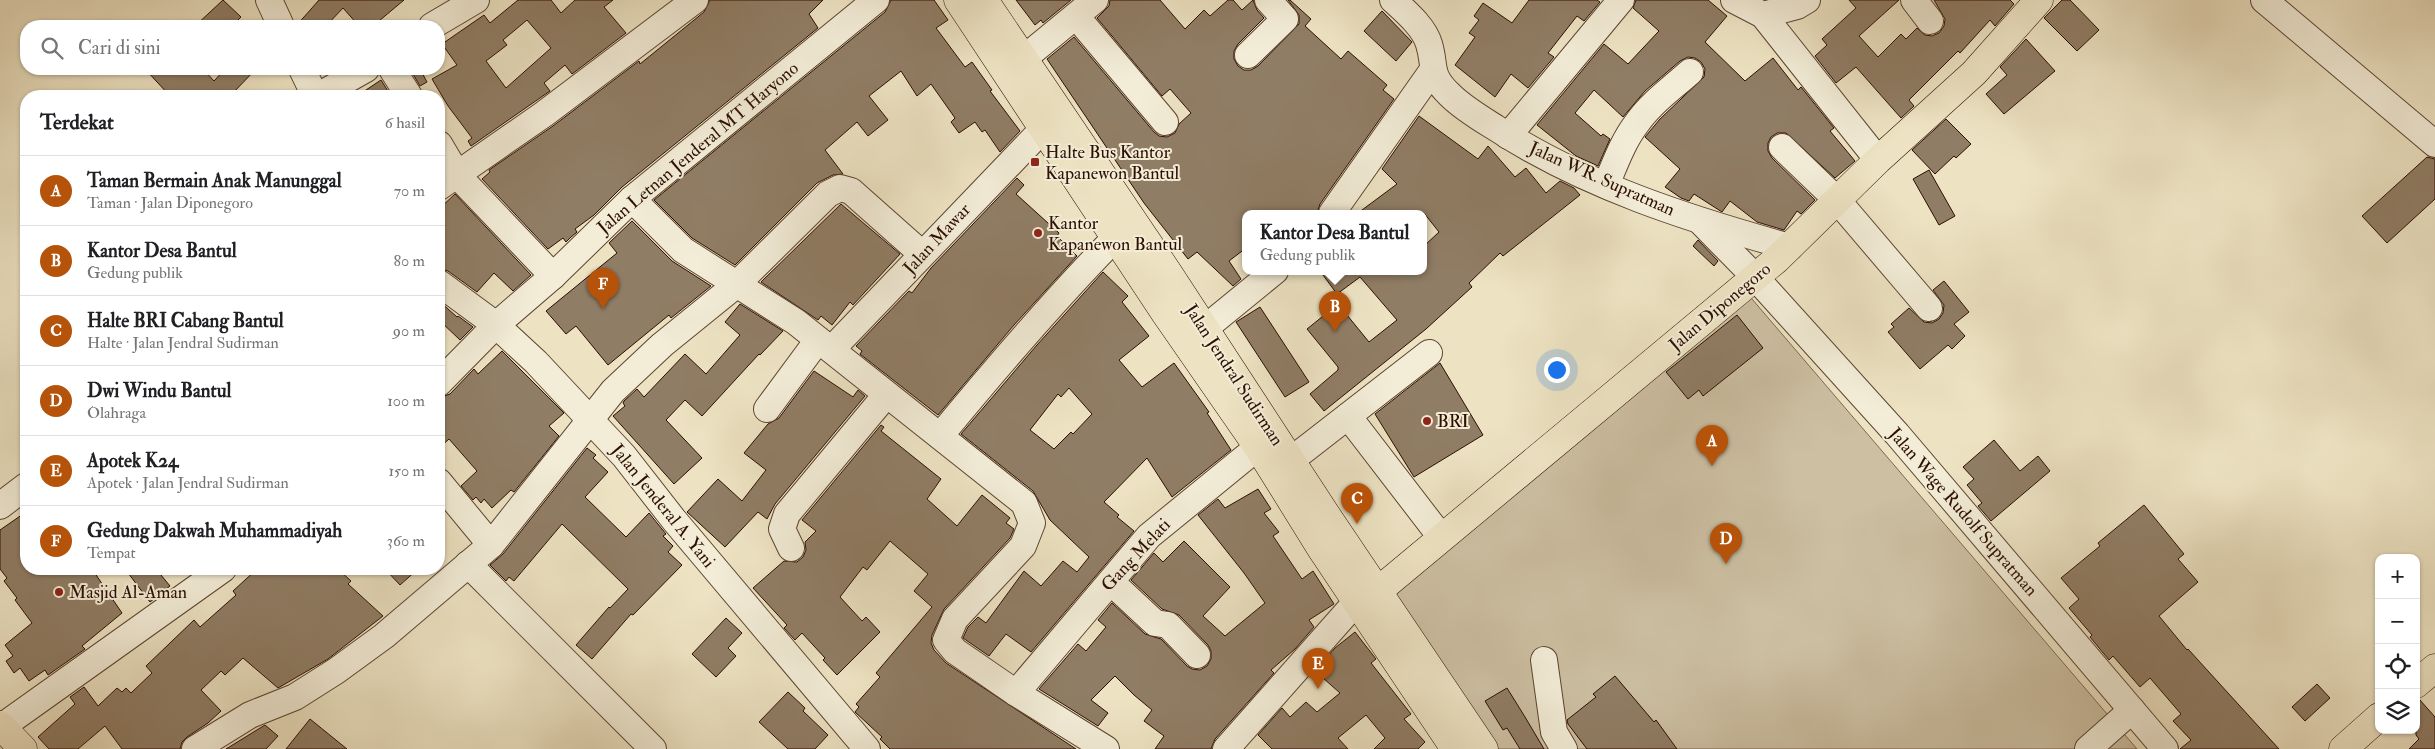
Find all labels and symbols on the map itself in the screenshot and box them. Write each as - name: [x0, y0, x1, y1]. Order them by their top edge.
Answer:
- street label: Jalan Letnan Jenderal MT Haryono: [592, 57, 804, 240]
- street label: Jalan WR. Supratman: [1525, 136, 1678, 221]
- place label: Halte Bus Kantor Kapanewon Bantul: [1045, 141, 1180, 185]
- marker: Halte Bus Kantor Kapanewon Bantul: [1029, 156, 1041, 168]
- street label: Jalan Mawar: [898, 198, 976, 280]
- place label: Kantor Kapanewon Bantul: [1048, 212, 1183, 256]
- marker: Kantor Kapanewon Bantul: [1032, 227, 1044, 239]
- street label: Jalan Diponegoro: [1664, 257, 1776, 357]
- pin: F: [587, 268, 619, 309]
- pin: B: [1319, 291, 1351, 332]
- street label: Jalan Jendral Sudirman: [1179, 299, 1289, 450]
- your location: [1544, 357, 1570, 383]
- place label: BRI: [1437, 410, 1469, 433]
- marker: BRI: [1421, 415, 1433, 427]
- street label: Jalan Wage Rudolf Supratman: [1883, 422, 2043, 601]
- pin: A: [1696, 425, 1728, 466]
- street label: Jalan Jenderal A. Yani: [605, 439, 720, 573]
- pin: C: [1341, 483, 1373, 524]
- street label: Gang Melati: [1096, 513, 1176, 596]
- pin: D: [1710, 523, 1742, 564]
- place label: Masjid Al-Aman: [69, 581, 187, 604]
- marker: Masjid Al-Aman: [53, 586, 65, 598]
- pin: E: [1302, 648, 1334, 689]

